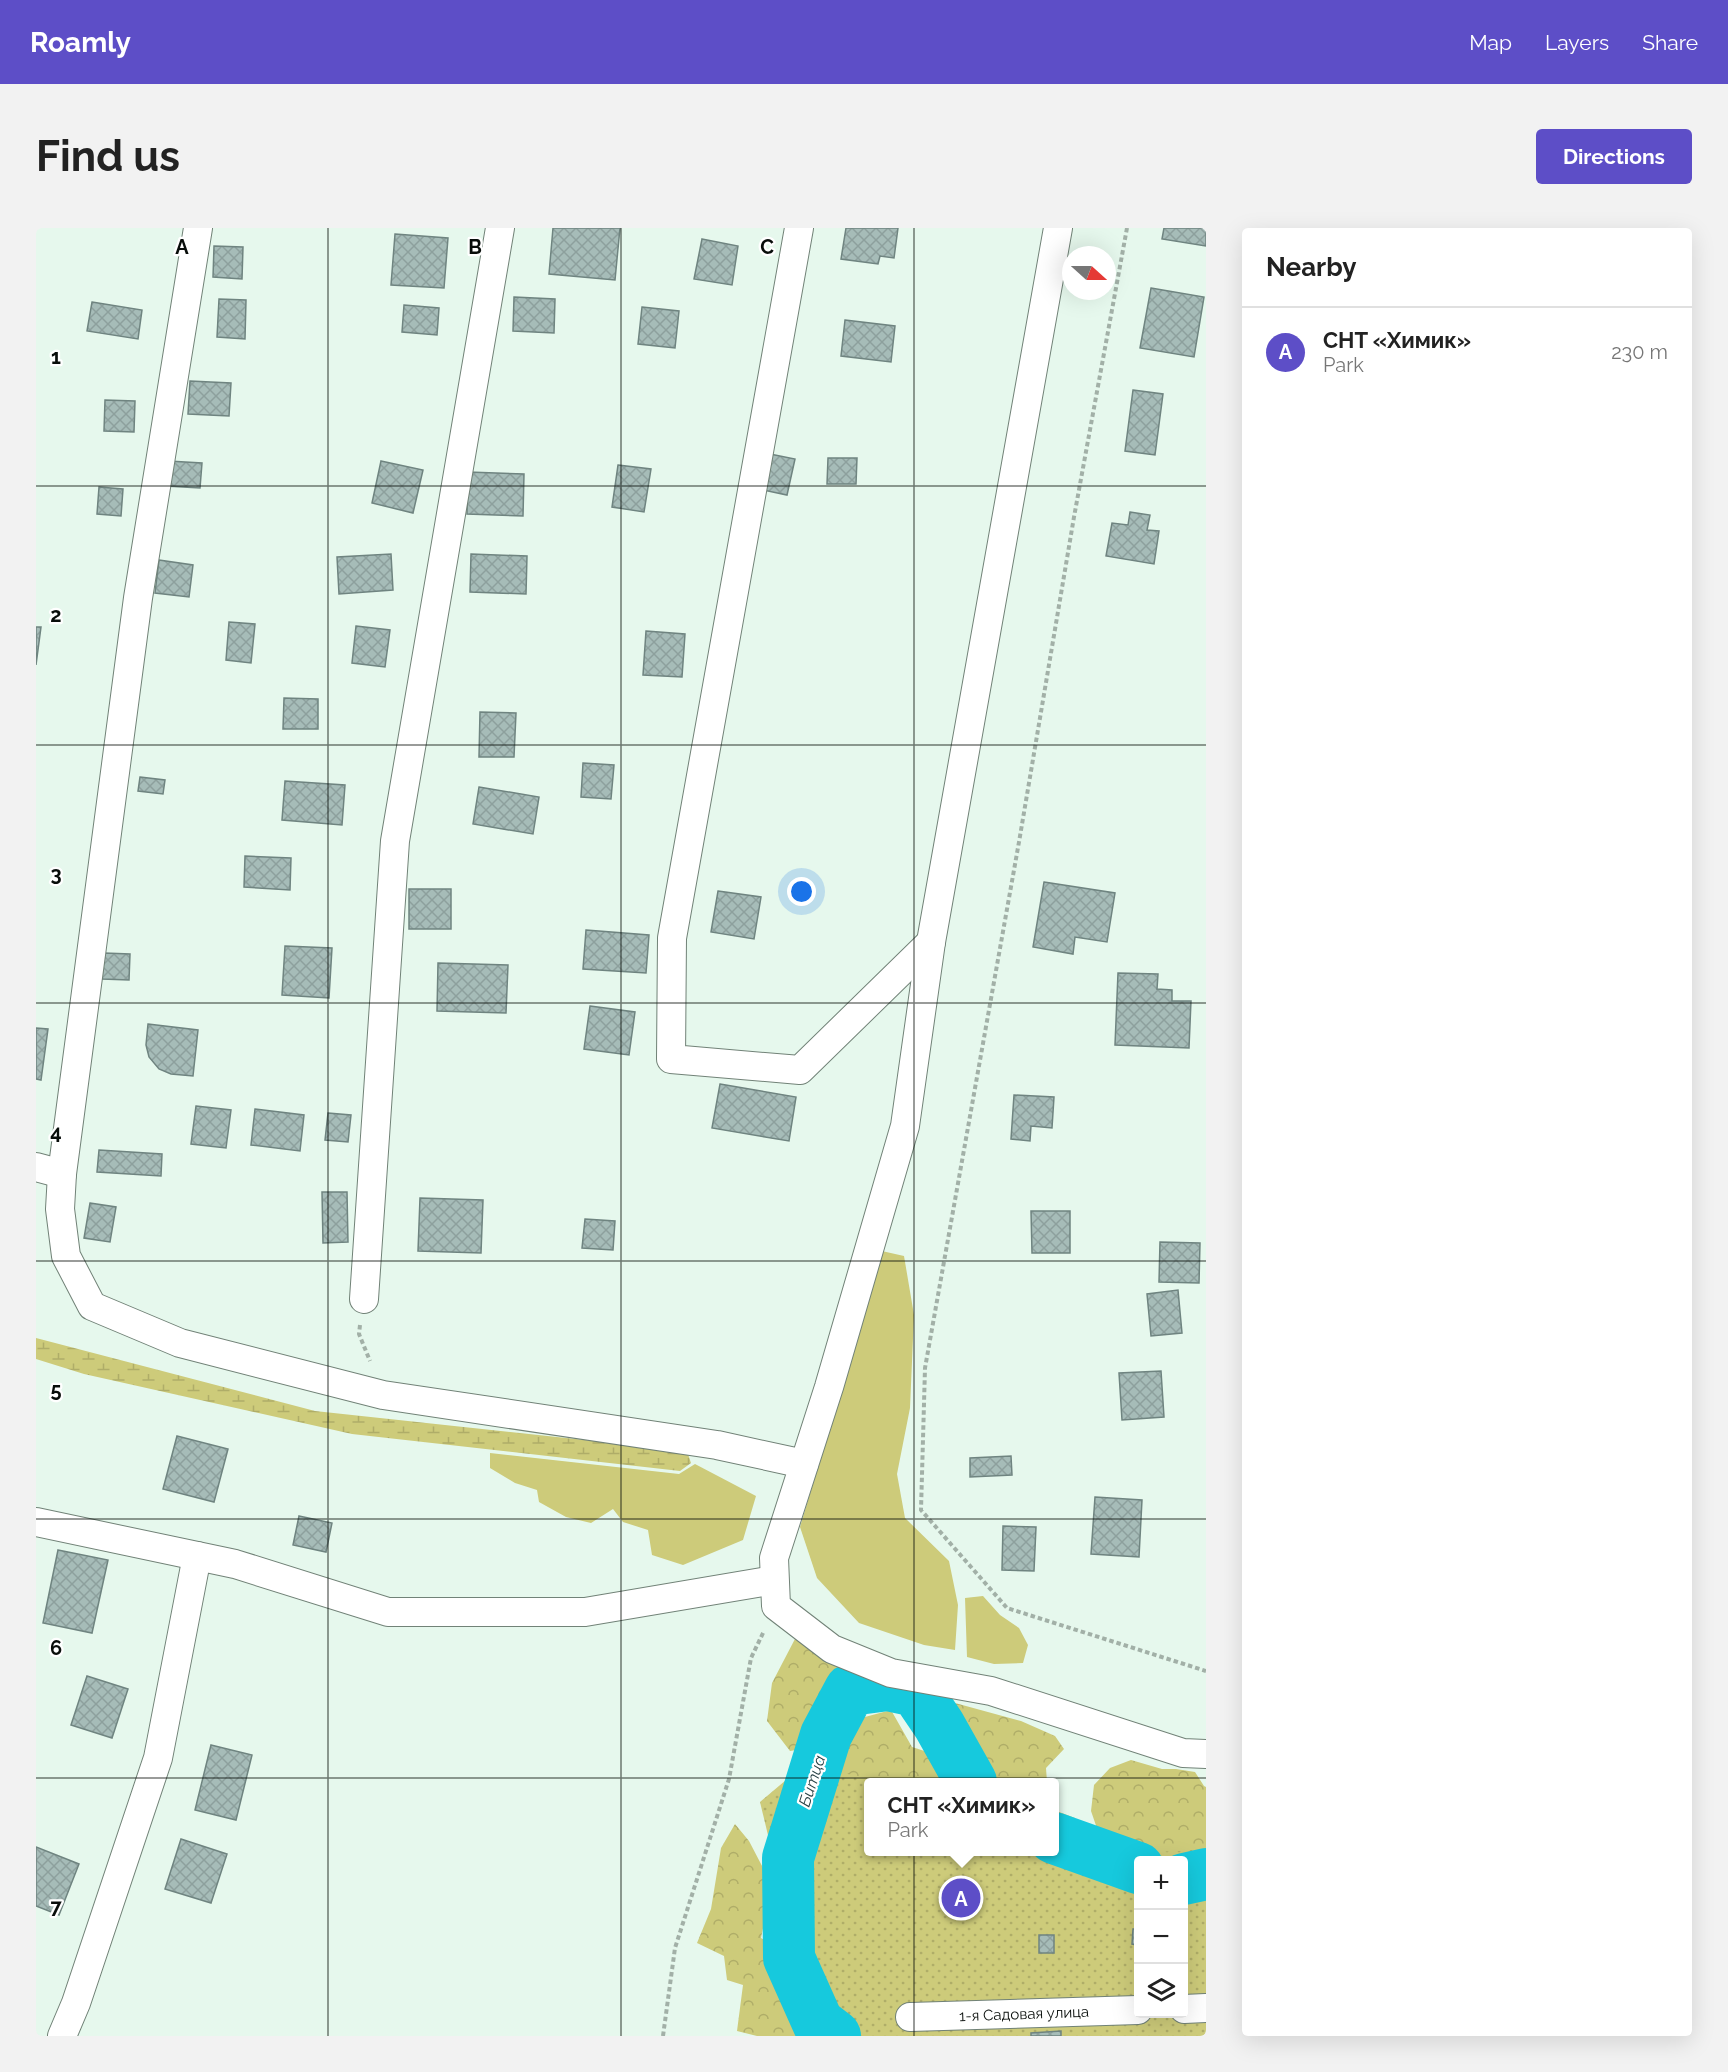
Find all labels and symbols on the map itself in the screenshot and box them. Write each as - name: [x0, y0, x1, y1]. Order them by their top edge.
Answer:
- text: A: [175, 235, 189, 259]
- text: B: [468, 235, 482, 259]
- text: C: [760, 235, 774, 259]
- north arrow: [1062, 246, 1116, 300]
- text: 1: [51, 345, 61, 369]
- text: 2: [50, 603, 62, 627]
- text: 3: [50, 862, 62, 886]
- your location: [787, 877, 816, 906]
- text: 4: [50, 1120, 62, 1144]
- text: 5: [50, 1378, 62, 1402]
- text: 6: [50, 1636, 62, 1660]
- water label: Битца: [795, 1753, 829, 1809]
- pin: A: [942, 1876, 980, 1920]
- text: 7: [50, 1895, 62, 1919]
- street label: 1-я Садовая улица: [959, 2003, 1089, 2025]

